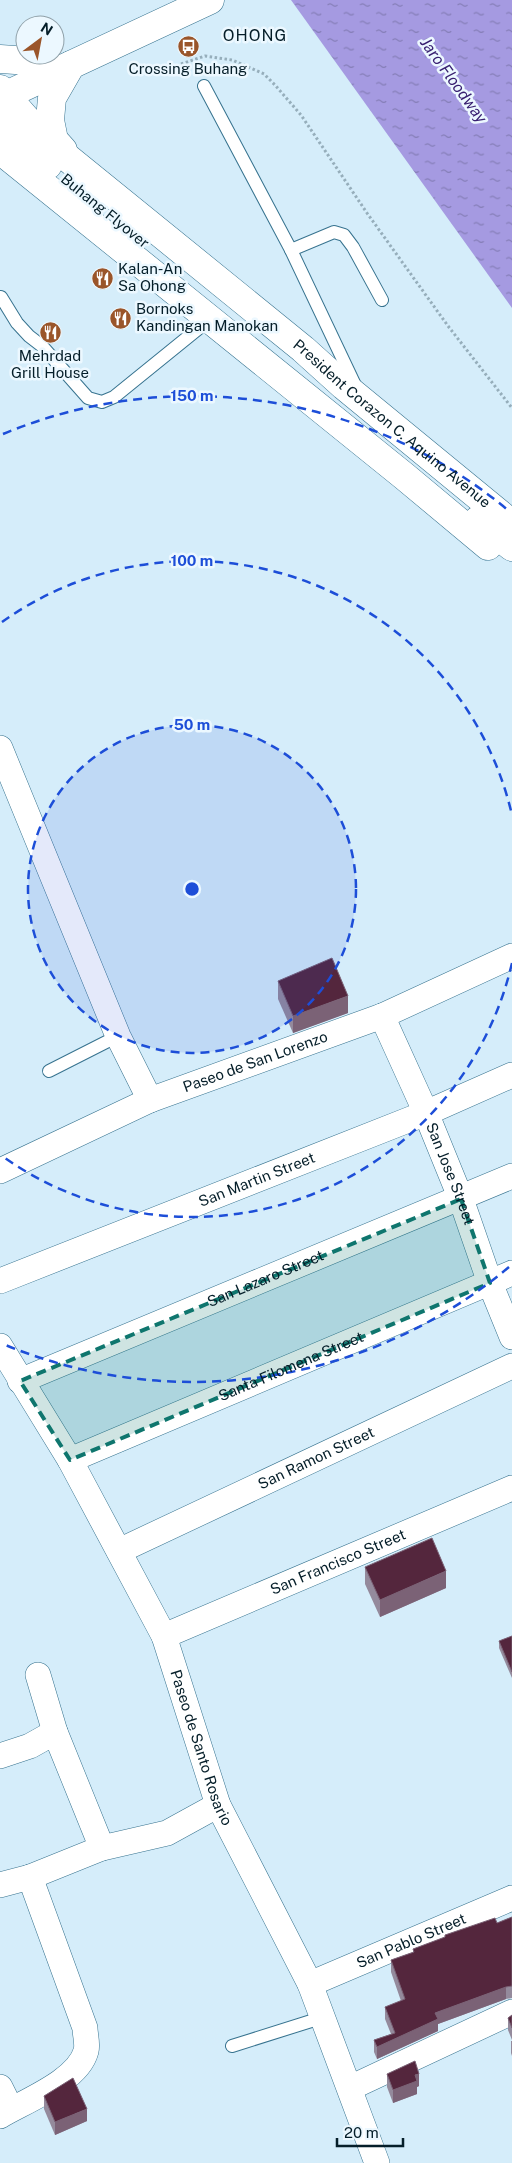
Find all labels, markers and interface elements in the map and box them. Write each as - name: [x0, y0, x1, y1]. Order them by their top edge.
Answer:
- north arrow: [15, 15, 65, 65]
- text: N: [38, 19, 56, 39]
- district label: OHONG: [223, 26, 287, 45]
- bus stop icon: Crossing Buhang: [176, 34, 200, 58]
- water label: Jaro Floodway: [416, 34, 492, 127]
- place label: Crossing Buhang: [129, 60, 247, 77]
- street label: Buhang Flyover: [58, 170, 153, 251]
- place label: Kalan-An Sa Ohong: [118, 260, 186, 294]
- restaurant icon: Kalan-An Sa Ohong: [90, 266, 114, 290]
- place label: Bornoks Kandingan Manokan: [136, 300, 278, 334]
- restaurant icon: Bornoks Kandingan Manokan: [108, 306, 132, 330]
- restaurant icon: Mehrdad Grill House: [38, 321, 62, 345]
- street label: President Corazon C. Aquino Avenue: [290, 336, 494, 511]
- place label: Mehrdad Grill House: [11, 347, 89, 381]
- text: 150 m: [170, 387, 214, 404]
- text: 100 m: [171, 552, 213, 569]
- text: 50 m: [174, 716, 210, 733]
- centre of rings: [183, 880, 201, 898]
- street label: Paseo de San Lorenzo: [181, 1027, 330, 1095]
- street label: San Jose Street: [423, 1120, 478, 1227]
- street label: San Martin Street: [196, 1149, 317, 1210]
- street label: San Lazaro Street: [205, 1246, 326, 1310]
- street label: Santa Filomena Street: [216, 1328, 366, 1404]
- street label: San Ramon Street: [255, 1423, 377, 1492]
- street label: San Francisco Street: [267, 1525, 408, 1598]
- street label: Paseo de Santo Rosario: [167, 1668, 236, 1828]
- street label: San Pablo Street: [354, 1910, 468, 1971]
- scale bar: [337, 2116, 403, 2148]
- text: 20 m: [344, 2124, 379, 2141]

